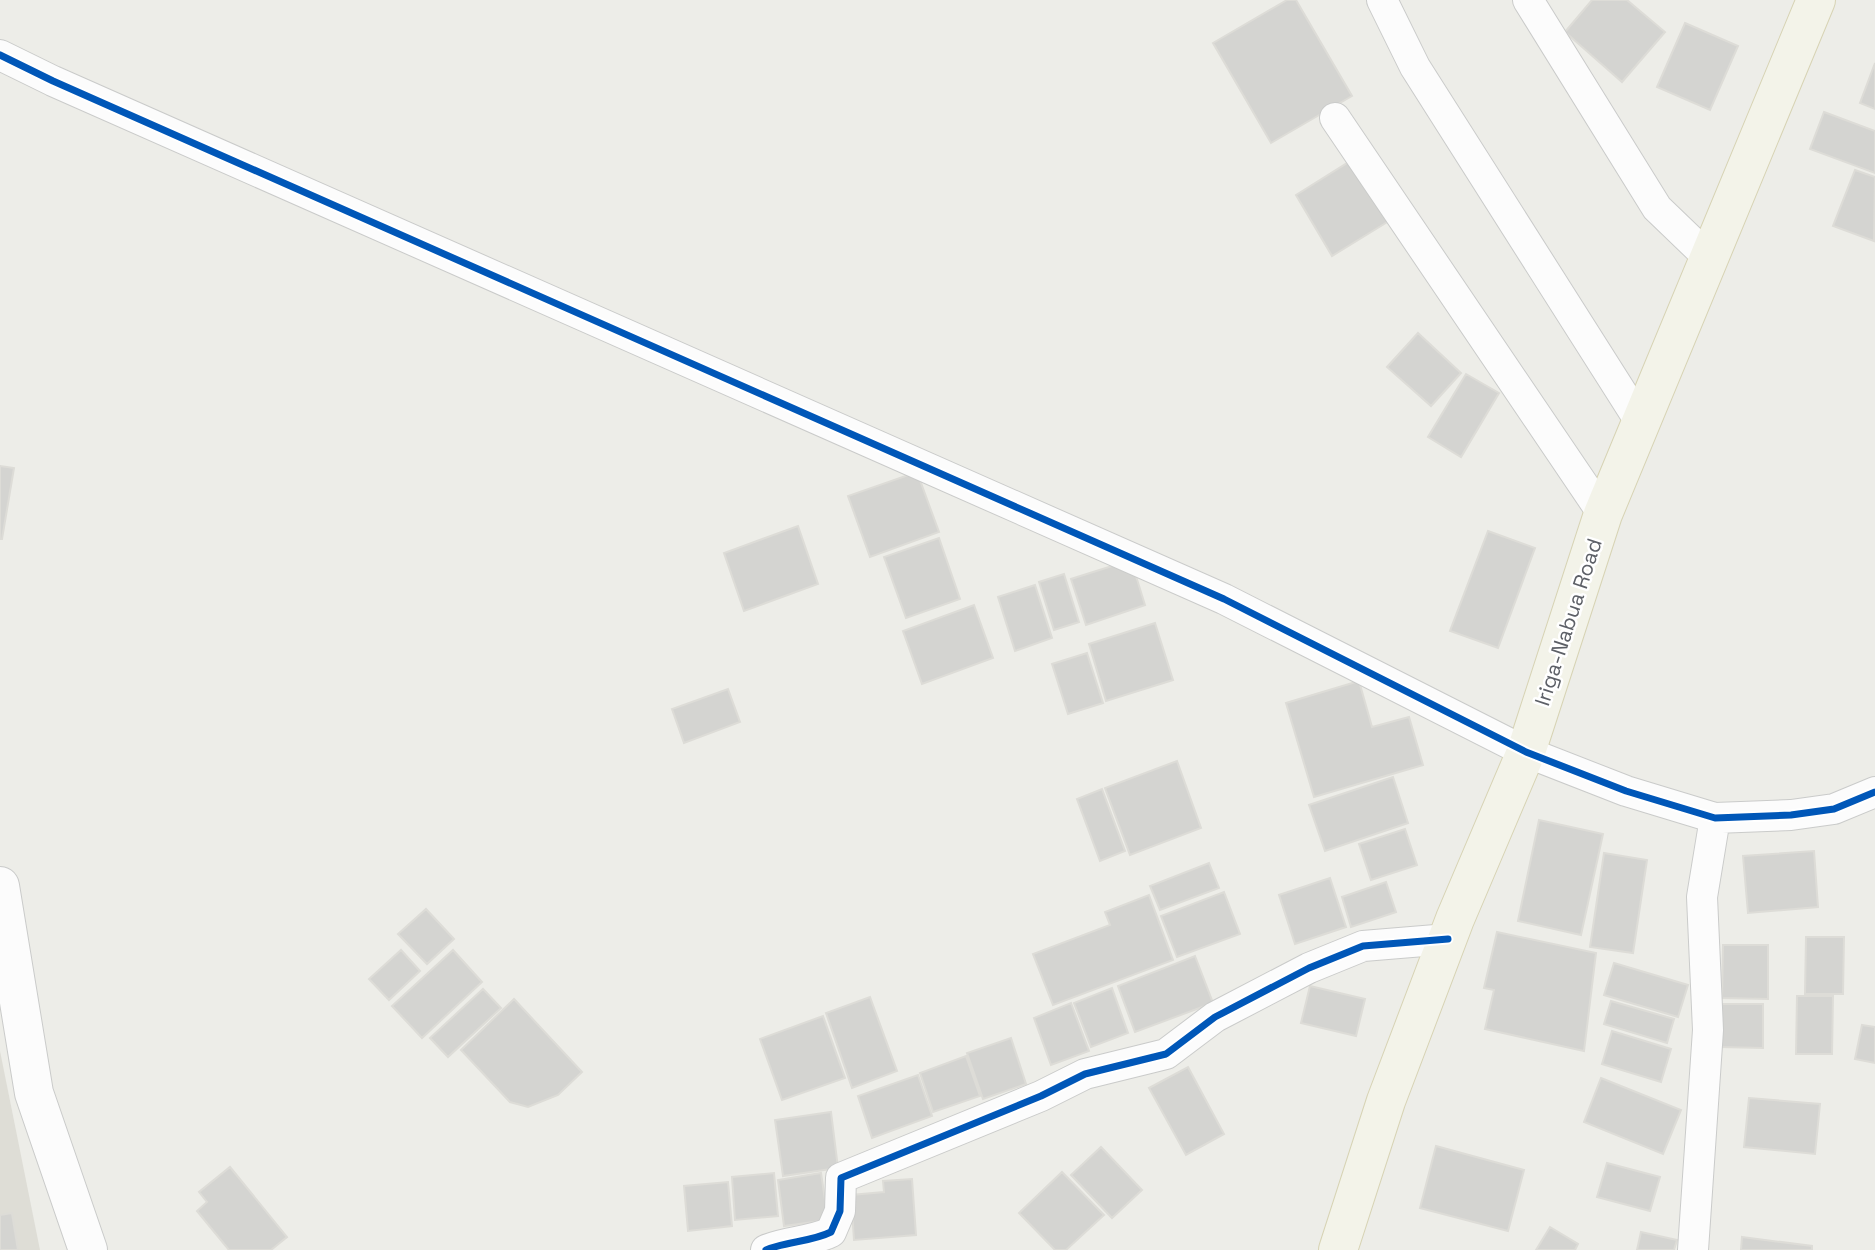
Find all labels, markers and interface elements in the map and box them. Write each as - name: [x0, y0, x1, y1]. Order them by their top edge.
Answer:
- street label: Iriga-Nabua Road: [1528, 535, 1608, 709]

